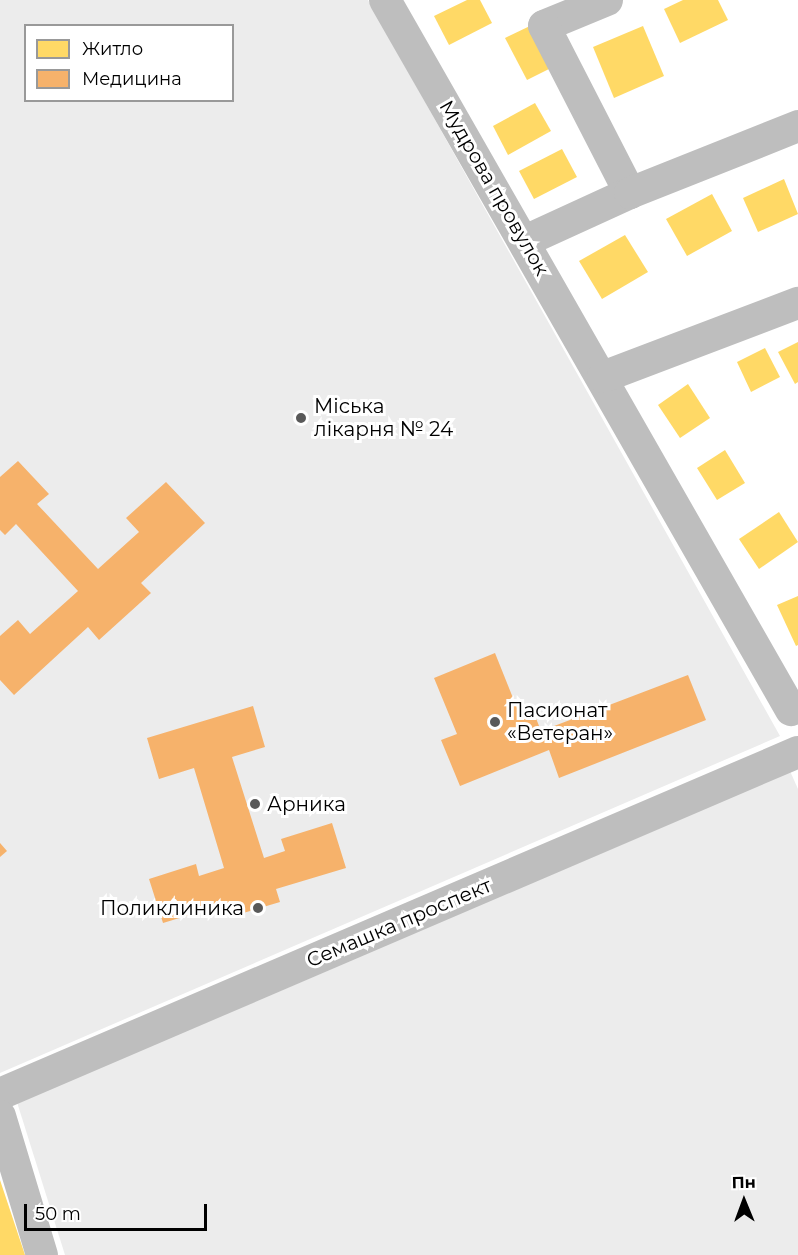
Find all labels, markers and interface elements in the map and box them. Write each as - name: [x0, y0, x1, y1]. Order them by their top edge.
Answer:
- legend: [24, 24, 234, 102]
- text: Житло: [82, 38, 143, 60]
- text: Медицина: [82, 68, 182, 90]
- street label: Мудрова провулок: [434, 96, 554, 280]
- place label: Міська лікарня № 24: [314, 394, 453, 441]
- marker: Міська лікарня № 24: [292, 409, 310, 427]
- place label: Пасионат «Ветеран»: [507, 698, 613, 745]
- marker: Пасионат «Ветеран»: [488, 715, 502, 729]
- place label: Арника: [267, 792, 346, 816]
- marker: Арника: [248, 797, 262, 811]
- street label: Семашка проспект: [303, 873, 495, 973]
- place label: Поликлиника: [100, 896, 244, 920]
- marker: Поликлиника: [249, 899, 267, 917]
- north arrow: [714, 1171, 774, 1231]
- text: Пн: [731, 1173, 756, 1192]
- scale bar: [27, 1192, 210, 1230]
- text: 50 m: [35, 1203, 81, 1225]

